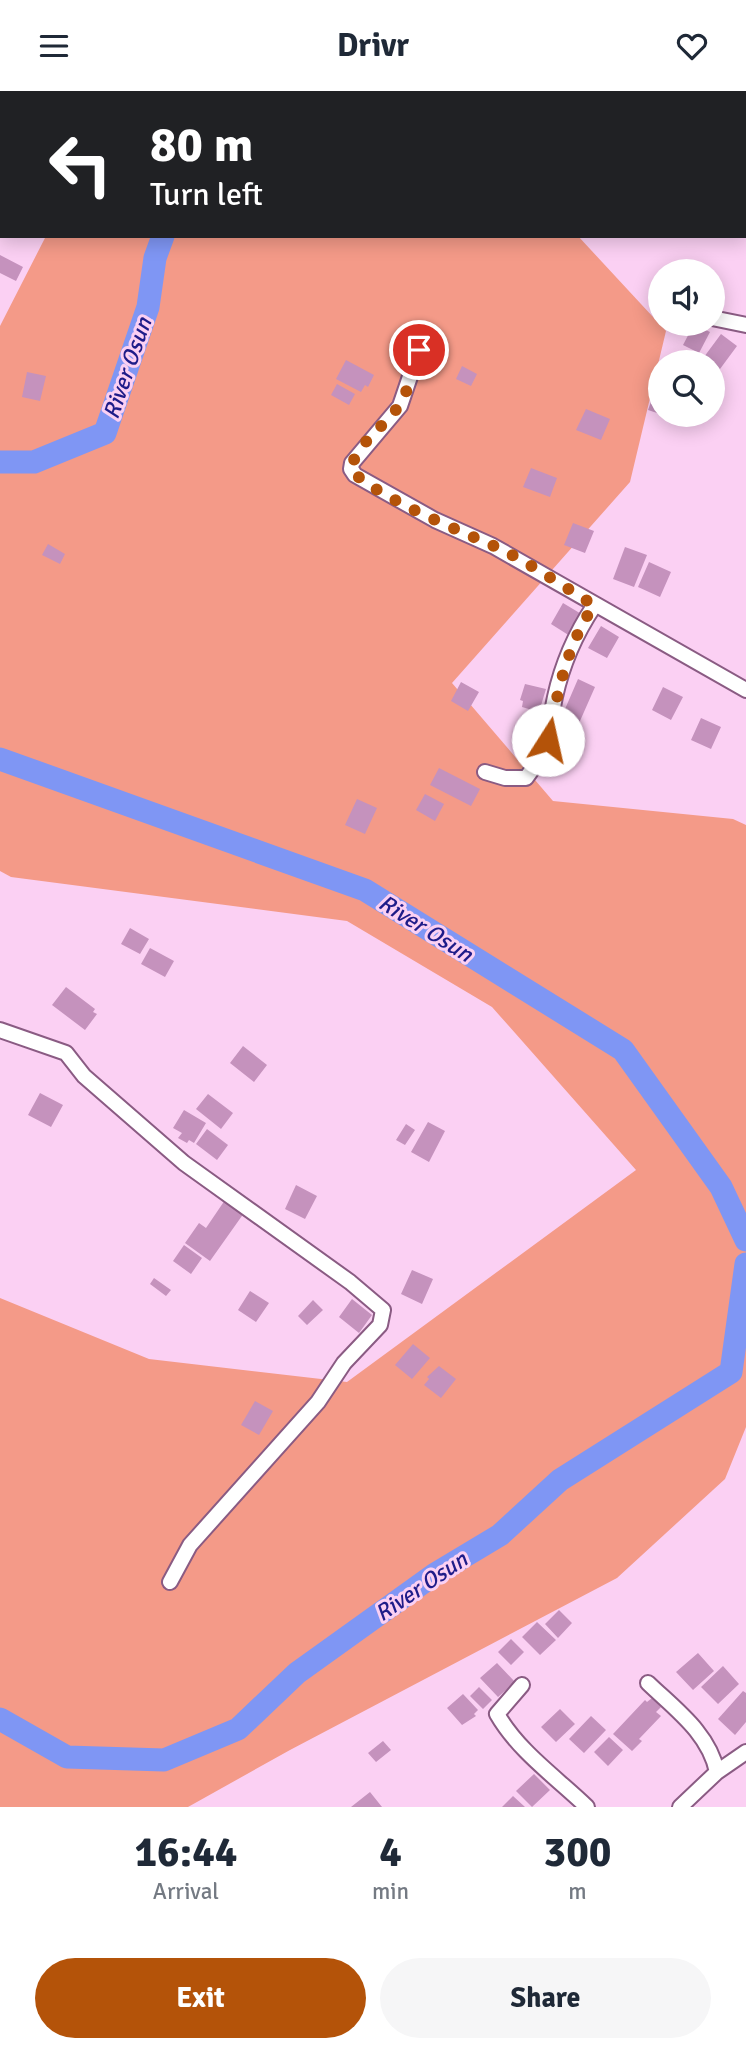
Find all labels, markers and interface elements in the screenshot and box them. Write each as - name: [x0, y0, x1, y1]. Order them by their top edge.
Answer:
- text: Drivr: [337, 26, 409, 65]
- icon: menu: [35, 27, 73, 65]
- icon: heart: [673, 27, 711, 65]
- text: 80 m: [150, 115, 253, 175]
- icon: left: [35, 119, 126, 210]
- text: Turn left: [150, 175, 263, 214]
- map controls: [648, 259, 725, 427]
- button: sound: [648, 259, 725, 336]
- water label: River Osun: [97, 312, 159, 423]
- pin: [389, 320, 449, 380]
- icon: arrive: [400, 331, 438, 369]
- button: search: [648, 350, 725, 427]
- position arrow: [511, 703, 585, 777]
- water label: River Osun: [373, 888, 479, 969]
- water label: River Osun: [370, 1544, 474, 1628]
- text: 16:44: [134, 1827, 238, 1878]
- text: 4: [379, 1827, 402, 1878]
- text: 300: [543, 1827, 612, 1878]
- text: Arrival: [153, 1877, 219, 1906]
- text: min: [372, 1877, 409, 1906]
- text: m: [568, 1877, 587, 1906]
- button: Exit: [35, 1958, 366, 2038]
- button: Share: [380, 1958, 711, 2038]

